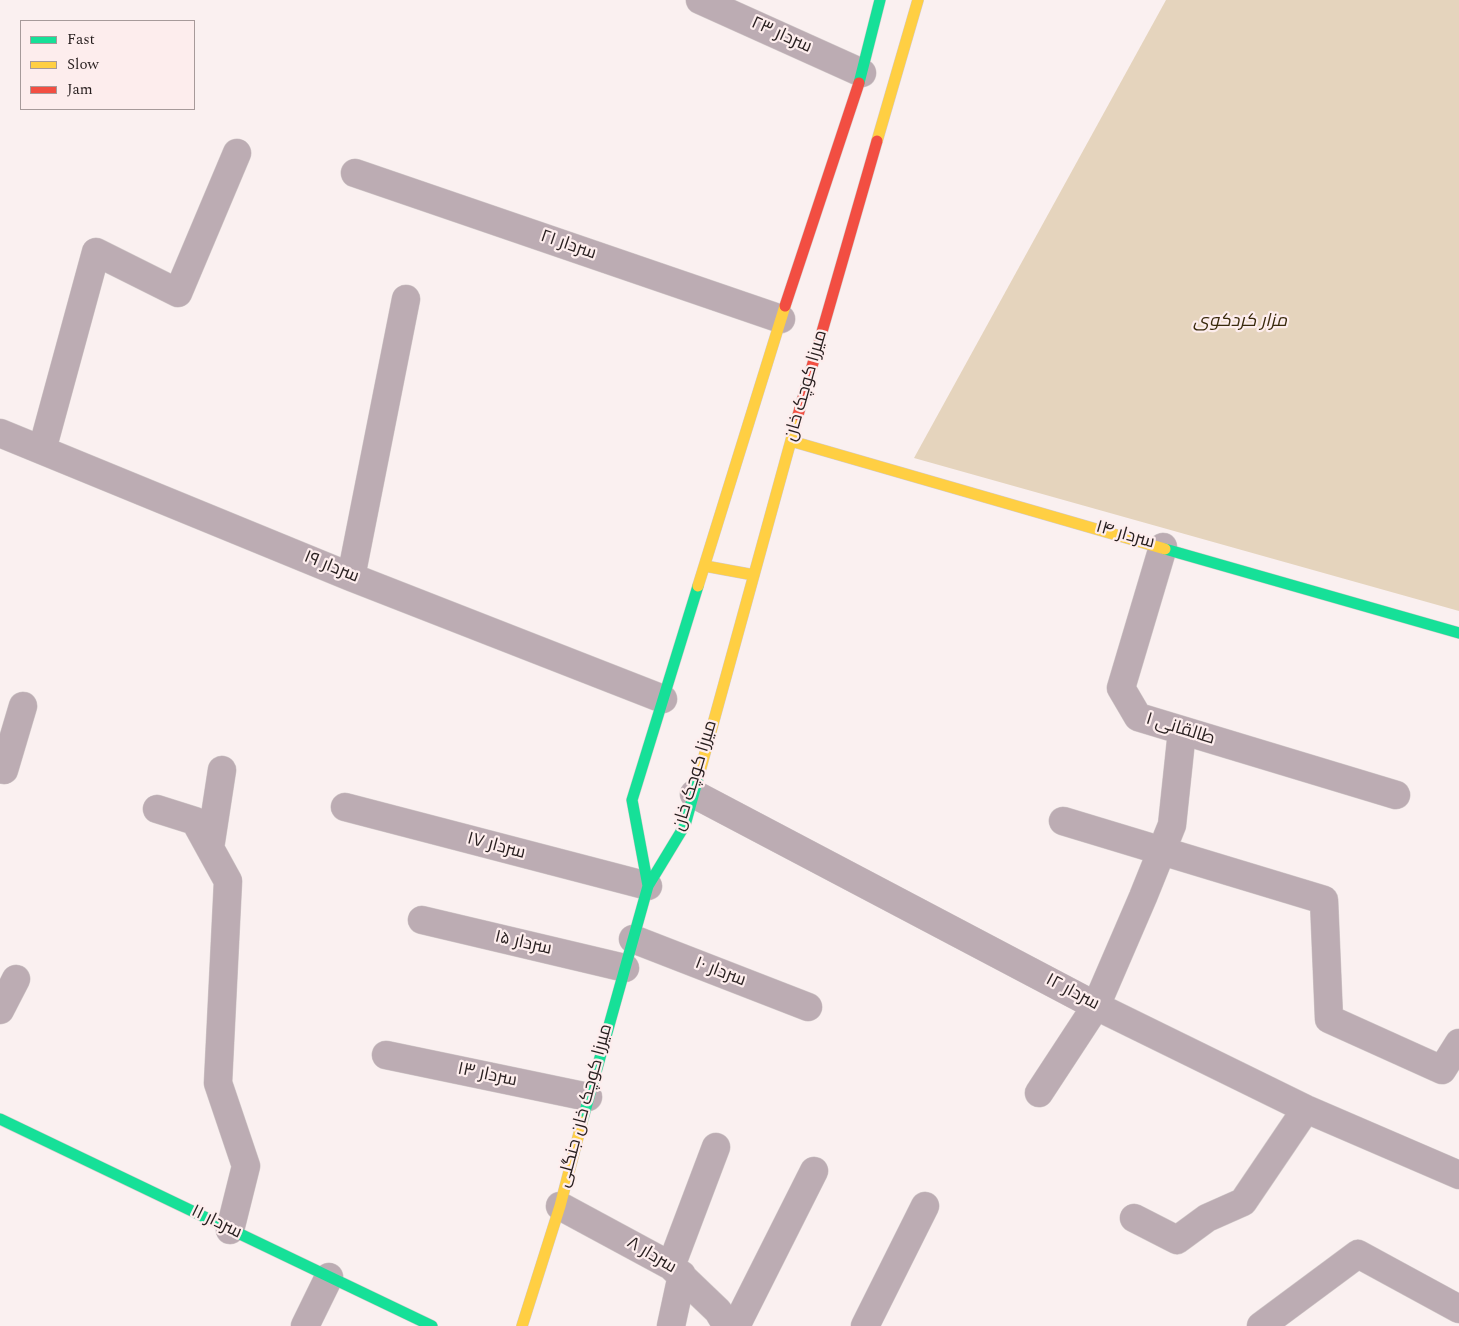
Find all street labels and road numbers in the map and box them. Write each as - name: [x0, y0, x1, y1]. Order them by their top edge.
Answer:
- street label: سردار ۲۳: [747, 13, 815, 59]
- street label: سردار ۲۱: [537, 226, 599, 266]
- street label: میرزا کوچک خان: [781, 328, 833, 444]
- street label: سردار ۱۴: [1093, 517, 1157, 555]
- street label: سردار ۱۹: [300, 547, 362, 589]
- street label: طالقانی ۱: [1143, 709, 1217, 751]
- street label: میرزا کوچک خان: [669, 718, 723, 834]
- street label: سردار ۱۷: [464, 829, 528, 865]
- street label: سردار ۱۵: [492, 927, 554, 961]
- street label: سردار ۱۰: [691, 953, 749, 993]
- street label: سردار ۱۲: [1041, 970, 1103, 1016]
- street label: میرزا کوچک خان جنگلی: [554, 1022, 618, 1190]
- street label: سردار ۱۳: [455, 1059, 519, 1093]
- street label: سردار ۱۱: [187, 1201, 245, 1245]
- street label: سردار ۸: [622, 1233, 680, 1279]

